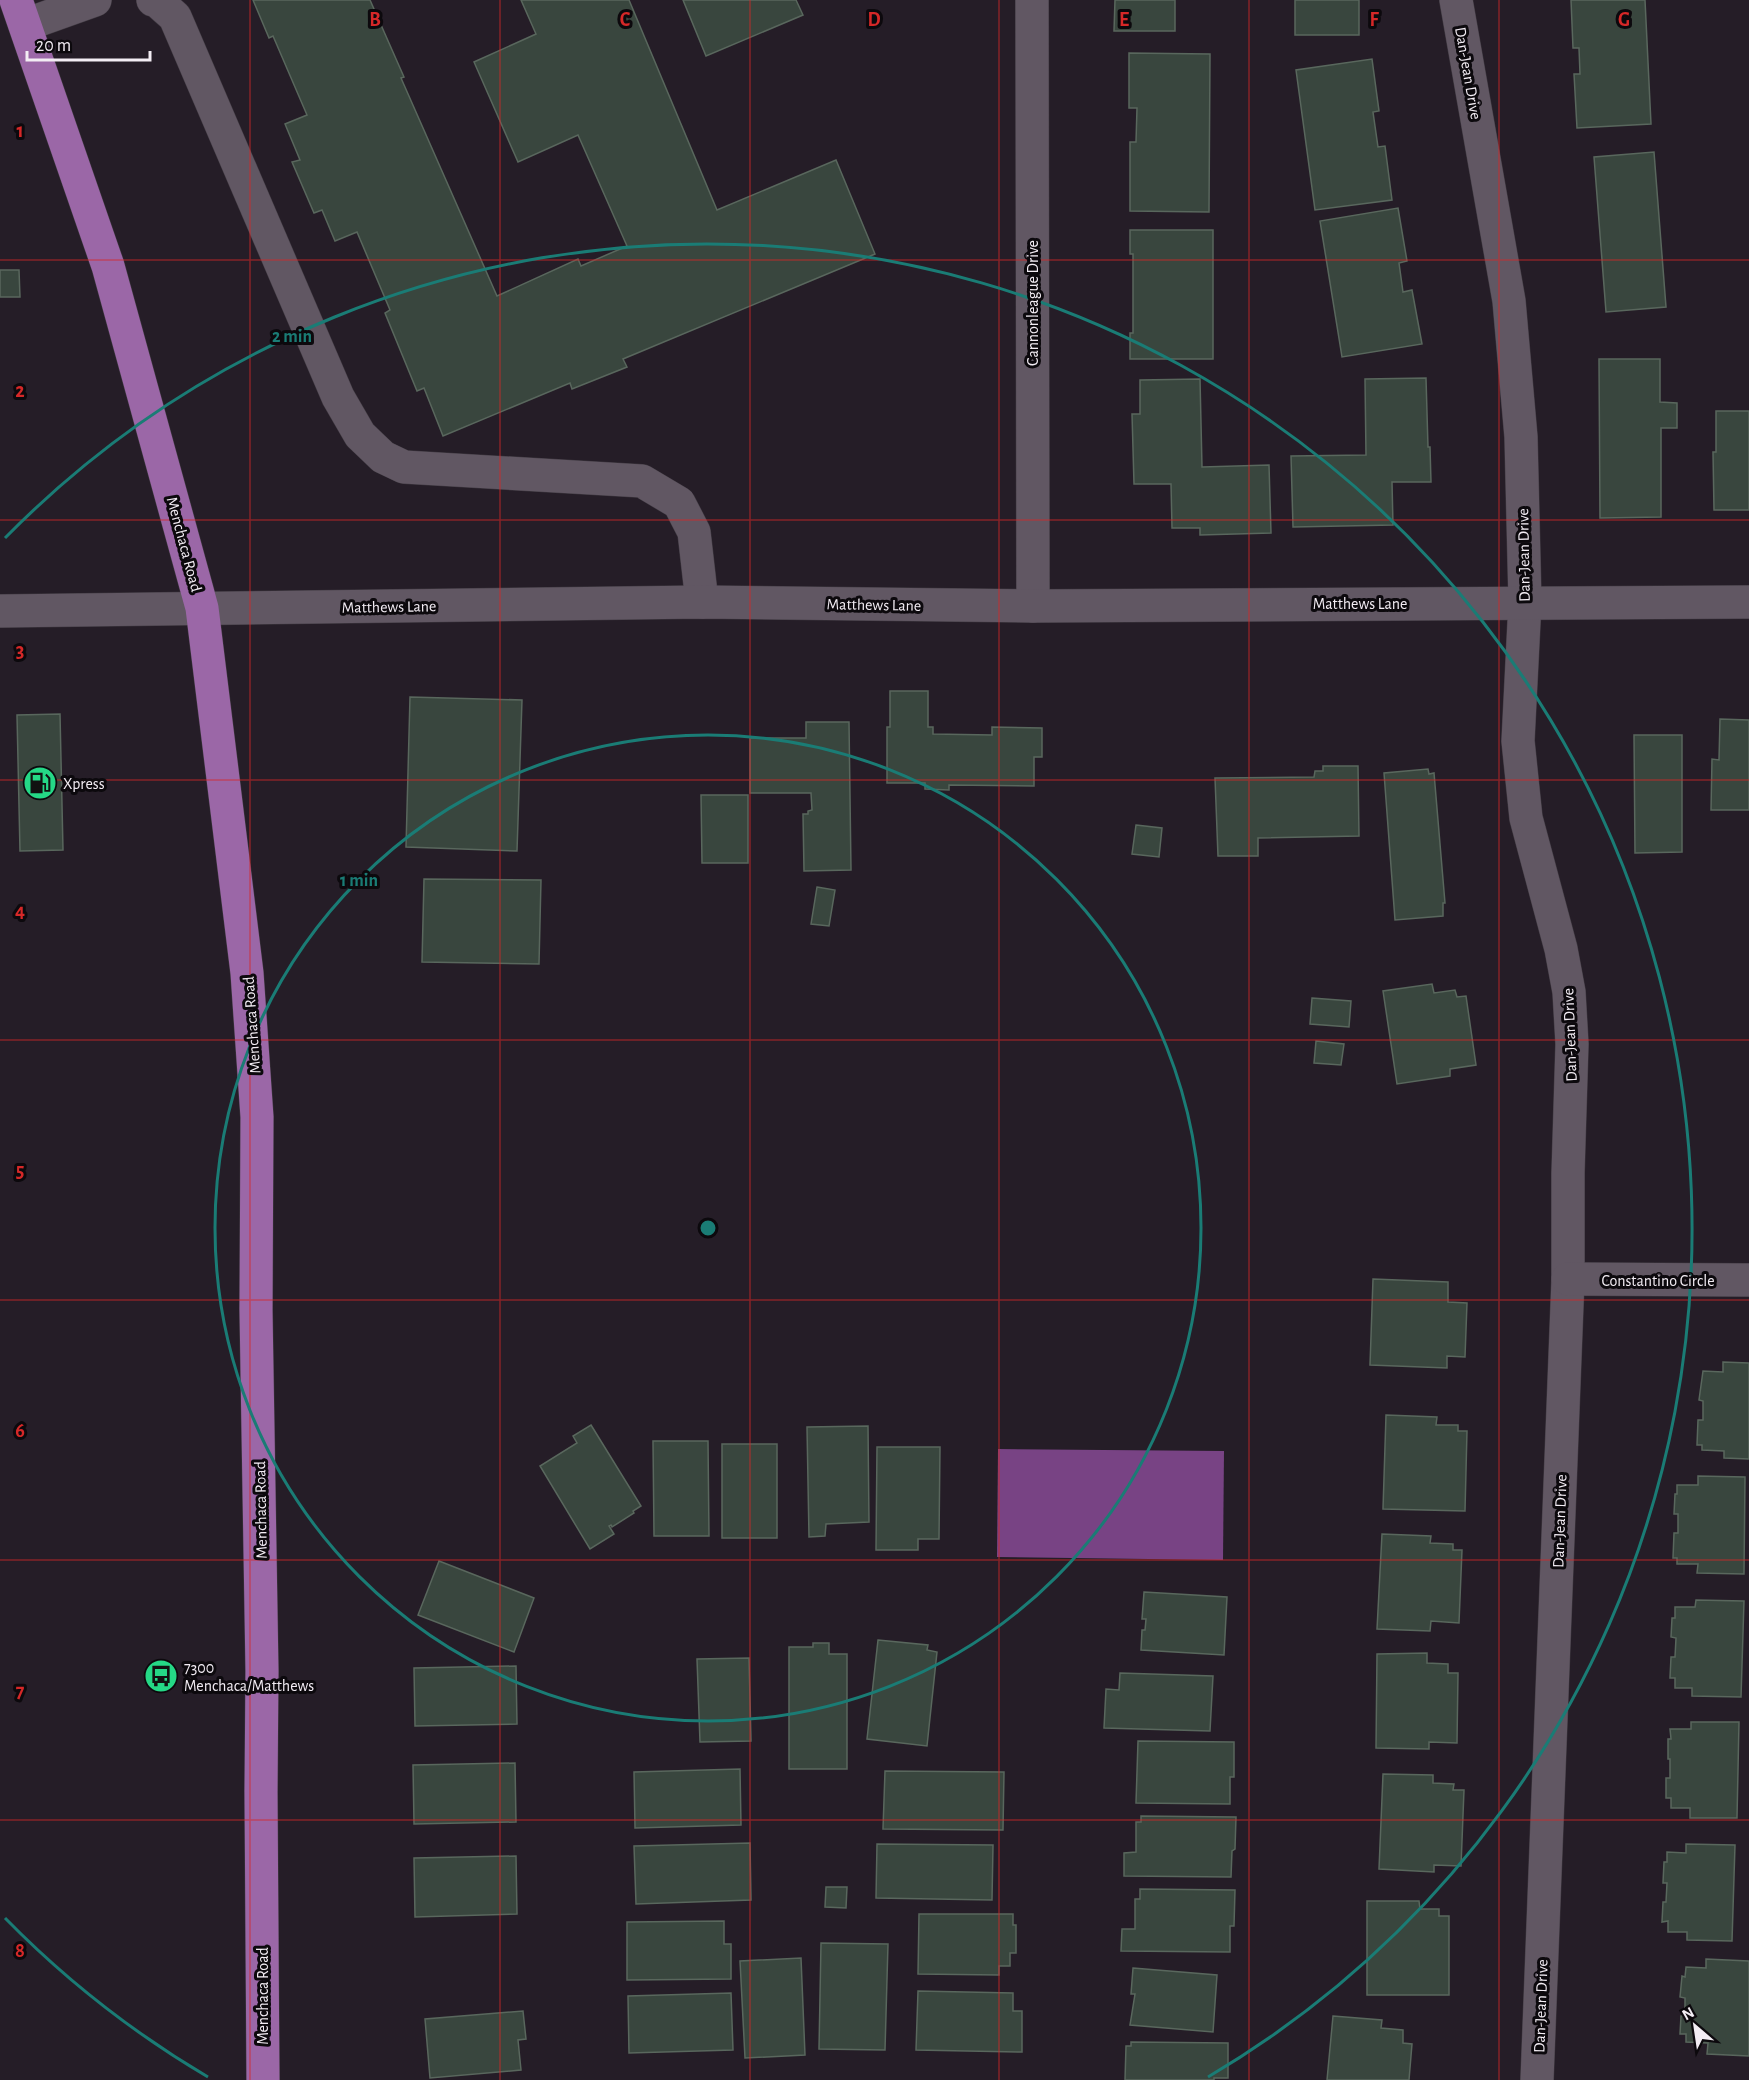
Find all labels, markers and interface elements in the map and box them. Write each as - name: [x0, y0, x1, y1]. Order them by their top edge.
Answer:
- text: B: [369, 10, 381, 30]
- text: C: [620, 10, 631, 30]
- text: D: [867, 10, 881, 30]
- text: E: [1119, 10, 1129, 30]
- text: F: [1369, 10, 1379, 30]
- text: G: [1618, 10, 1630, 30]
- scale bar: [27, 24, 150, 62]
- street label: Dan-Jean Drive: [1452, 26, 1484, 121]
- text: 20 m: [36, 37, 71, 55]
- text: 1: [16, 121, 24, 141]
- street label: Cannonleague Drive: [1025, 240, 1041, 366]
- text: 2 min: [272, 328, 312, 346]
- text: 2: [15, 381, 25, 401]
- street label: Menchaca Road: [164, 495, 204, 593]
- street label: Dan-Jean Drive: [1515, 508, 1533, 602]
- street label: Matthews Lane: [827, 596, 921, 614]
- street label: Matthews Lane: [1313, 596, 1407, 612]
- street label: Matthews Lane: [342, 598, 436, 616]
- text: 3: [16, 641, 24, 661]
- fuel station icon: Xpress: [22, 765, 58, 801]
- place label: Xpress: [63, 776, 105, 792]
- text: 1 min: [340, 872, 378, 890]
- text: 4: [15, 901, 25, 921]
- street label: Menchaca Road: [241, 976, 263, 1074]
- street label: Dan-Jean Drive: [1560, 988, 1580, 1082]
- text: 5: [16, 1161, 24, 1181]
- centre of rings: [698, 1218, 718, 1238]
- street label: Constantino Circle: [1601, 1273, 1715, 1289]
- text: 6: [15, 1421, 25, 1441]
- street label: Menchaca Road: [252, 1461, 270, 1559]
- street label: Dan-Jean Drive: [1550, 1474, 1570, 1568]
- bus stop icon: 7300 Menchaca/Matthews: [143, 1658, 179, 1694]
- place label: 7300 Menchaca/Matthews: [184, 1660, 314, 1694]
- text: 7: [16, 1681, 25, 1701]
- text: 8: [15, 1941, 25, 1961]
- street label: Menchaca Road: [255, 1947, 271, 2045]
- street label: Dan-Jean Drive: [1531, 1959, 1551, 2053]
- north arrow: [1665, 1996, 1725, 2056]
- text: N: [1679, 2004, 1697, 2023]

